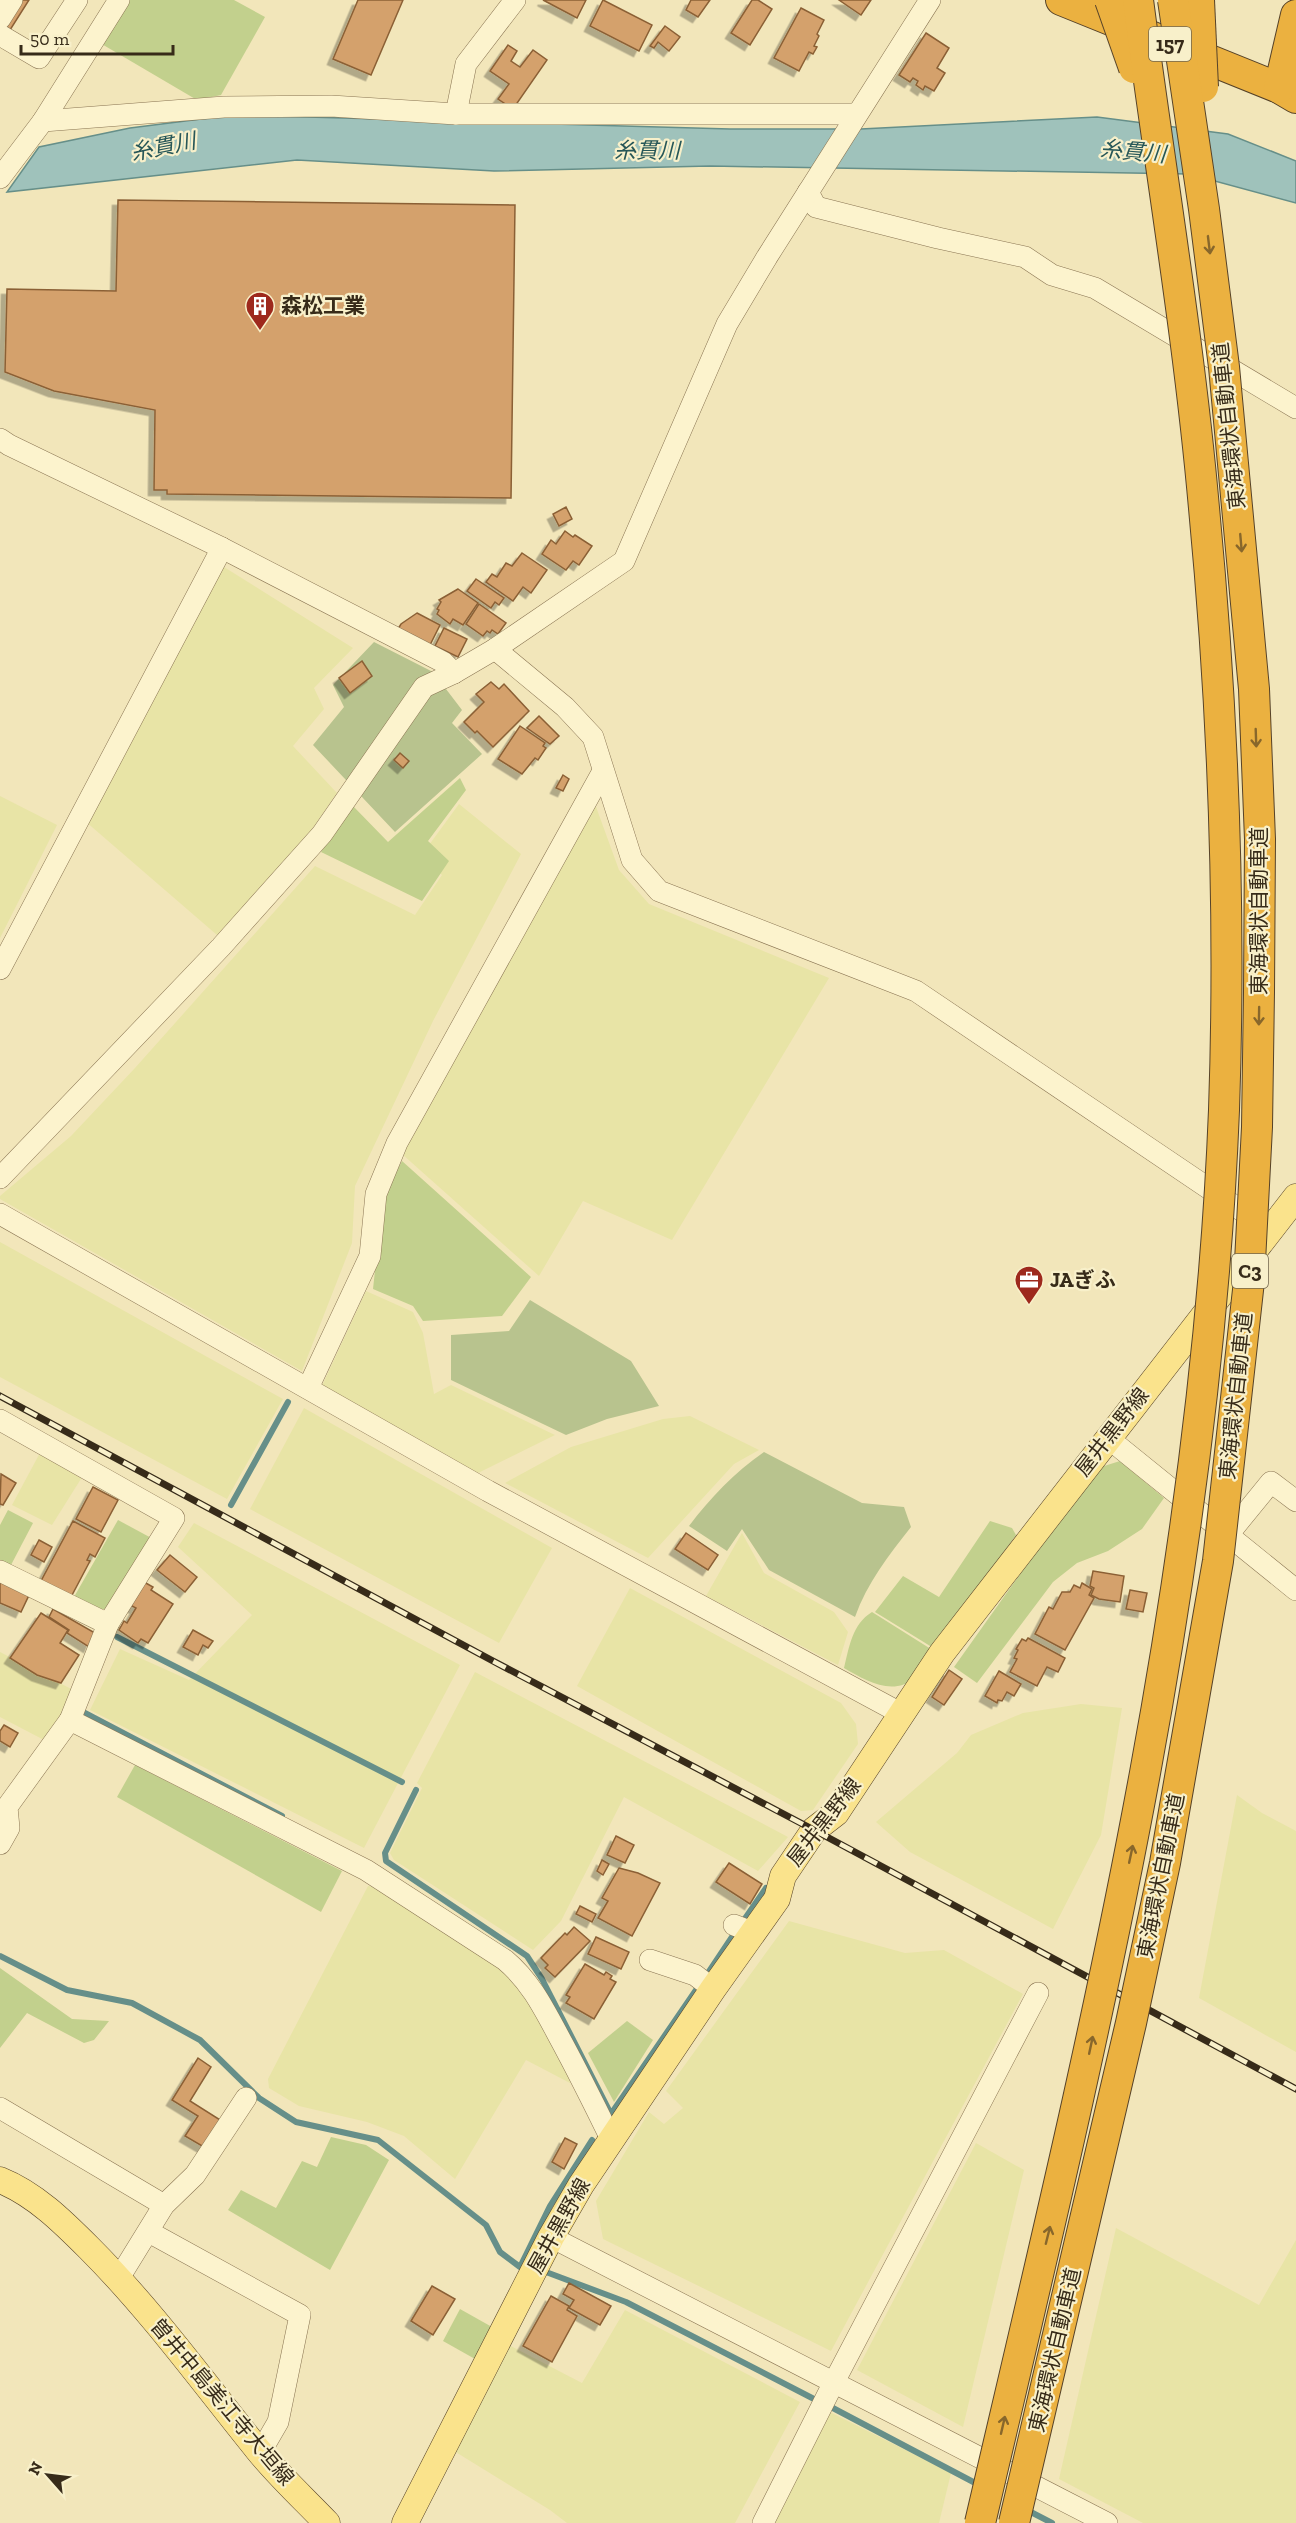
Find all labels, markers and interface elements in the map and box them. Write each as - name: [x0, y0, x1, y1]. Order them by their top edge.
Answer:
- scale bar: [21, 18, 172, 56]
- road number: 157: [1149, 27, 1191, 61]
- text: 50 m: [30, 28, 70, 50]
- water label: 糸貫川: [128, 127, 200, 166]
- water label: 糸貫川: [1099, 135, 1169, 168]
- water label: 糸貫川: [614, 137, 682, 164]
- one-way arrow: [1203, 235, 1214, 254]
- building icon: 森松工業: [244, 290, 276, 332]
- place label: 森松工業: [281, 293, 365, 318]
- street label: 東海環状自動車道: [1207, 341, 1250, 511]
- one-way arrow: [1236, 533, 1247, 553]
- one-way arrow: [1250, 727, 1261, 747]
- street label: 東海環状自動車道: [1246, 827, 1271, 995]
- one-way arrow: [1253, 1006, 1264, 1026]
- road number: C3: [1232, 1254, 1268, 1288]
- office icon: JAぎふ: [1013, 1264, 1045, 1306]
- place label: JAぎふ: [1050, 1267, 1116, 1292]
- street label: 東海環状自動車道: [1214, 1311, 1257, 1481]
- street label: 屋井黒野線: [1069, 1383, 1154, 1481]
- street label: 屋井黒野線: [781, 1773, 866, 1871]
- street label: 東海環状自動車道: [1132, 1791, 1189, 1961]
- one-way arrow: [1126, 1845, 1137, 1865]
- one-way arrow: [1086, 2036, 1097, 2055]
- street label: 屋井黒野線: [522, 2174, 595, 2278]
- one-way arrow: [1043, 2226, 1055, 2245]
- street label: 東海環状自動車道: [1023, 2265, 1086, 2435]
- street label: 曽井中島美江寺大垣線: [145, 2313, 299, 2490]
- one-way arrow: [998, 2416, 1009, 2435]
- north arrow: [18, 2445, 78, 2505]
- text: N: [24, 2458, 46, 2478]

